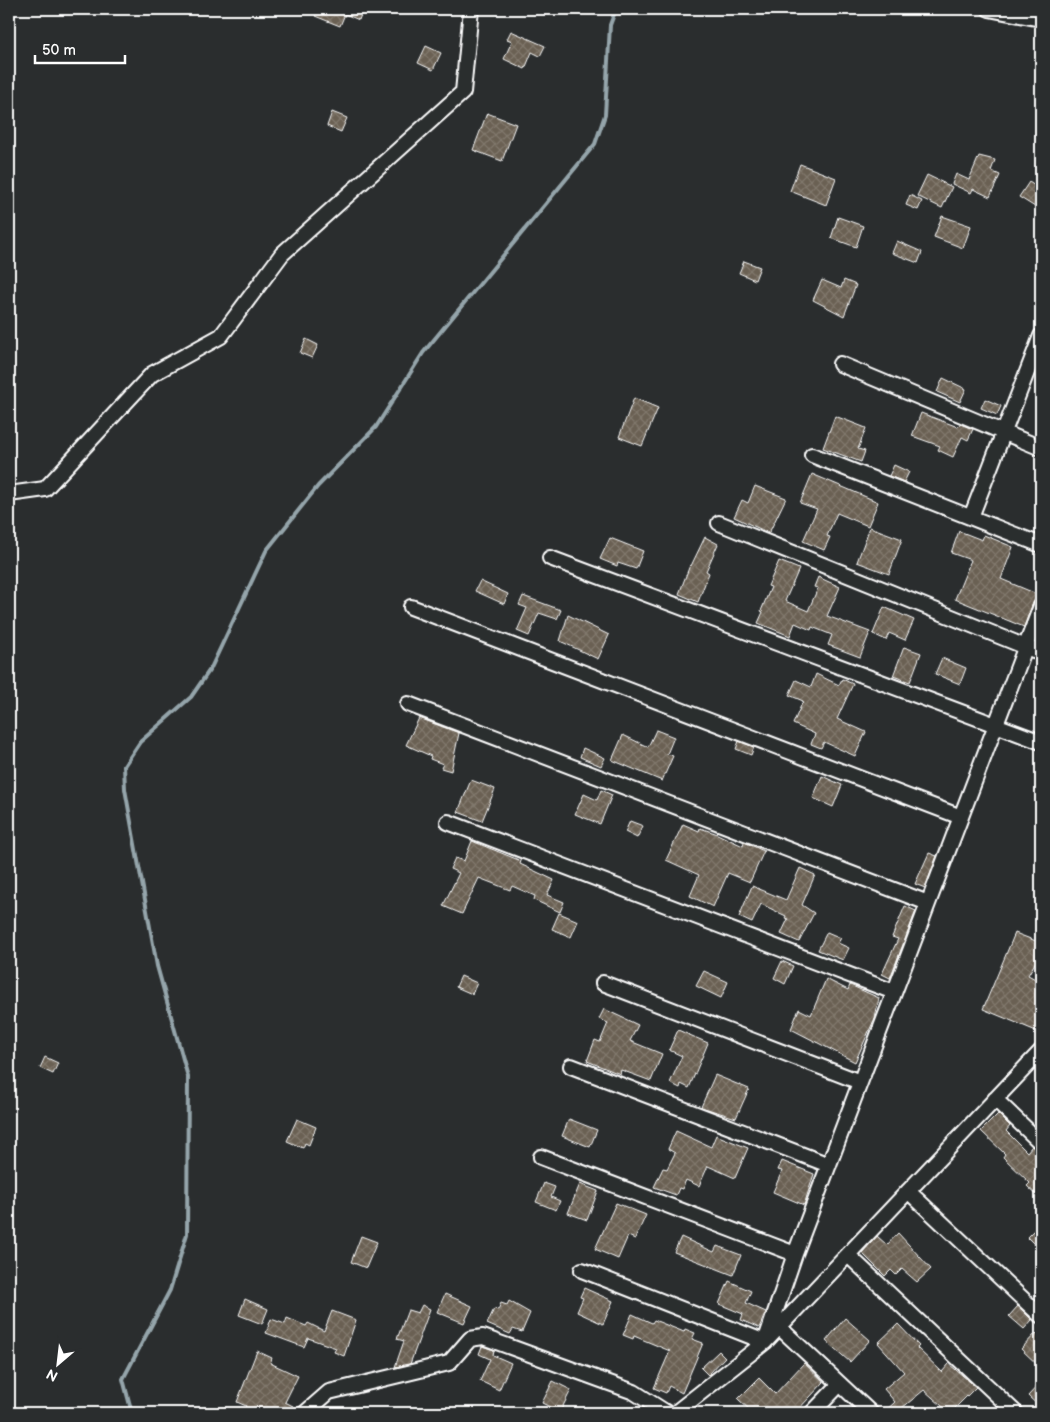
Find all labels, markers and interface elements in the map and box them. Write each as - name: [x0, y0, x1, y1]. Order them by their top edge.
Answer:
- scale bar: [35, 32, 125, 64]
- text: 50 m: [42, 41, 76, 60]
- north arrow: [32, 1340, 82, 1390]
- text: N: [43, 1365, 61, 1385]

